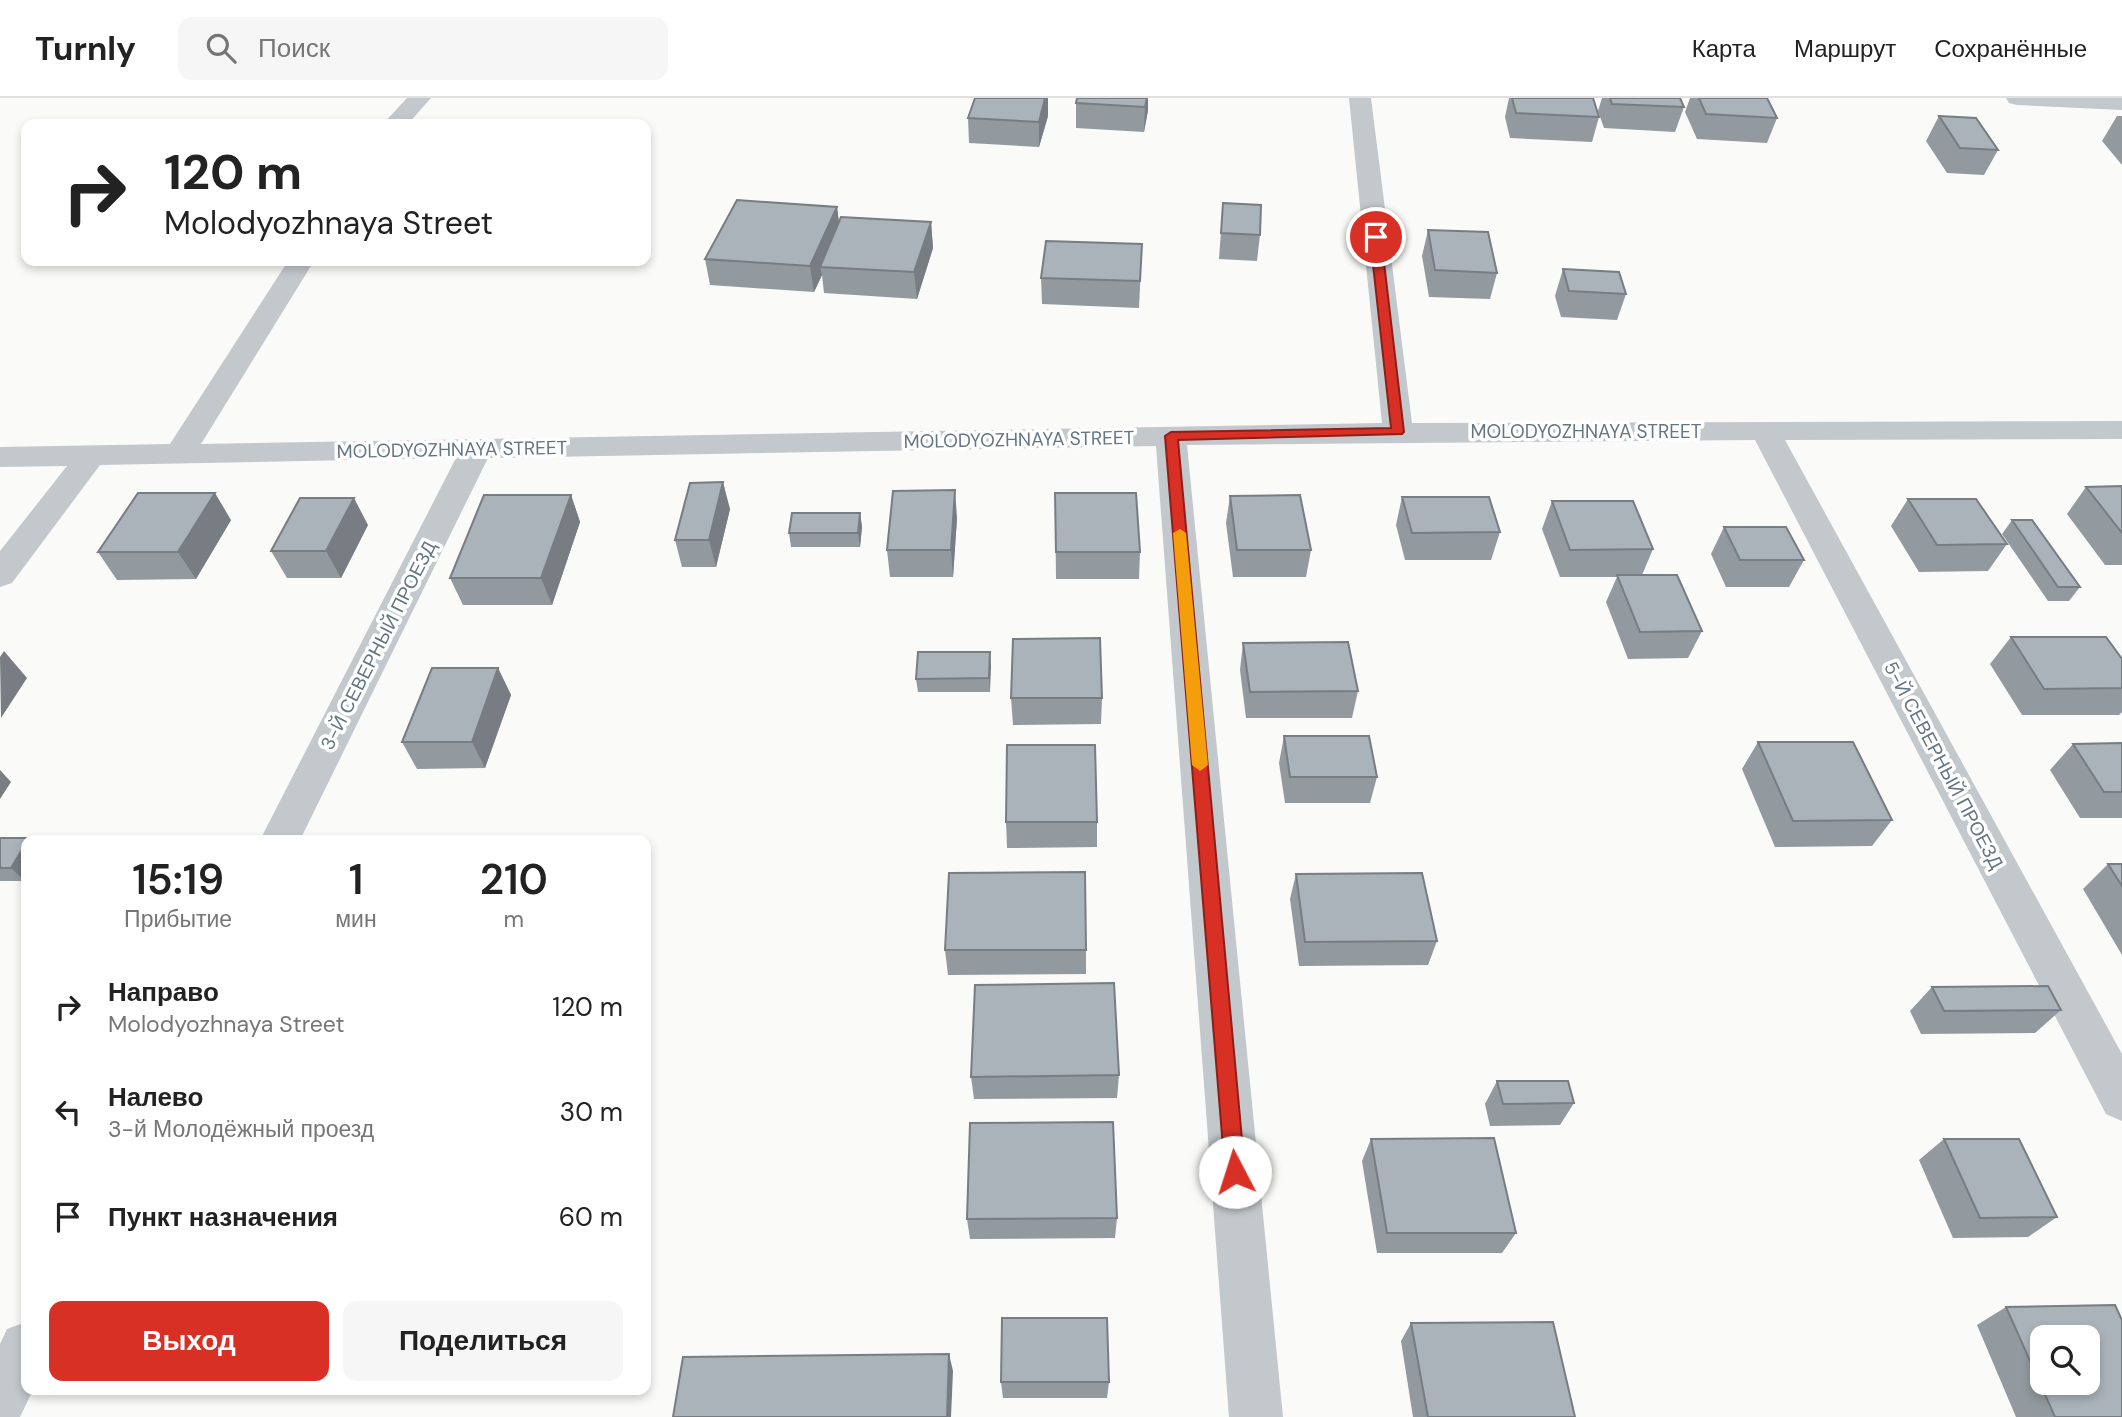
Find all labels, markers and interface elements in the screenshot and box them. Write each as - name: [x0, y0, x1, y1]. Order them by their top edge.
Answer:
- search box: [178, 17, 668, 80]
- text: Turnly: [35, 27, 136, 70]
- icon: search: [202, 29, 240, 67]
- text: Поиск: [258, 31, 330, 65]
- text: Карта: [1692, 33, 1756, 64]
- text: Маршрут: [1794, 33, 1896, 64]
- text: Сохранённые: [1934, 33, 2087, 64]
- text: 120 m: [164, 140, 302, 204]
- icon: right: [49, 147, 140, 238]
- text: Molodyozhnaya Street: [164, 202, 493, 244]
- pin: [1346, 207, 1406, 267]
- icon: arrive: [1357, 218, 1395, 256]
- street label: MOLODYOZHNAYA STREET: [1471, 419, 1702, 444]
- street label: MOLODYOZHNAYA STREET: [903, 425, 1135, 454]
- street label: MOLODYOZHNAYA STREET: [336, 435, 568, 464]
- street label: 3-Й СЕВЕРНЫЙ ПРОЕЗД: [315, 536, 442, 754]
- street label: 5-Й СЕВЕРНЫЙ ПРОЕЗД: [1878, 657, 2009, 873]
- text: 15:19: [132, 852, 224, 907]
- text: 1: [349, 852, 363, 907]
- text: 210: [480, 852, 548, 907]
- text: Прибытие: [124, 904, 232, 934]
- text: мин: [335, 904, 377, 934]
- text: m: [504, 904, 524, 934]
- text: Направо: [108, 975, 219, 1009]
- icon: right: [49, 988, 87, 1026]
- text: 120 m: [552, 990, 623, 1024]
- text: Molodyozhnaya Street: [108, 1009, 345, 1039]
- text: Налево: [108, 1080, 203, 1114]
- icon: left: [49, 1093, 87, 1131]
- text: 30 m: [560, 1095, 623, 1129]
- text: 3-й Молодёжный проезд: [108, 1114, 374, 1144]
- position arrow: [1198, 1135, 1272, 1209]
- icon: arrive: [49, 1198, 87, 1236]
- text: Пункт назначения: [108, 1200, 338, 1234]
- text: 60 m: [559, 1200, 623, 1234]
- button: Выход: [49, 1301, 329, 1381]
- button: Поделиться: [343, 1301, 623, 1381]
- map controls: [2030, 1325, 2100, 1395]
- button: search: [2030, 1325, 2100, 1395]

